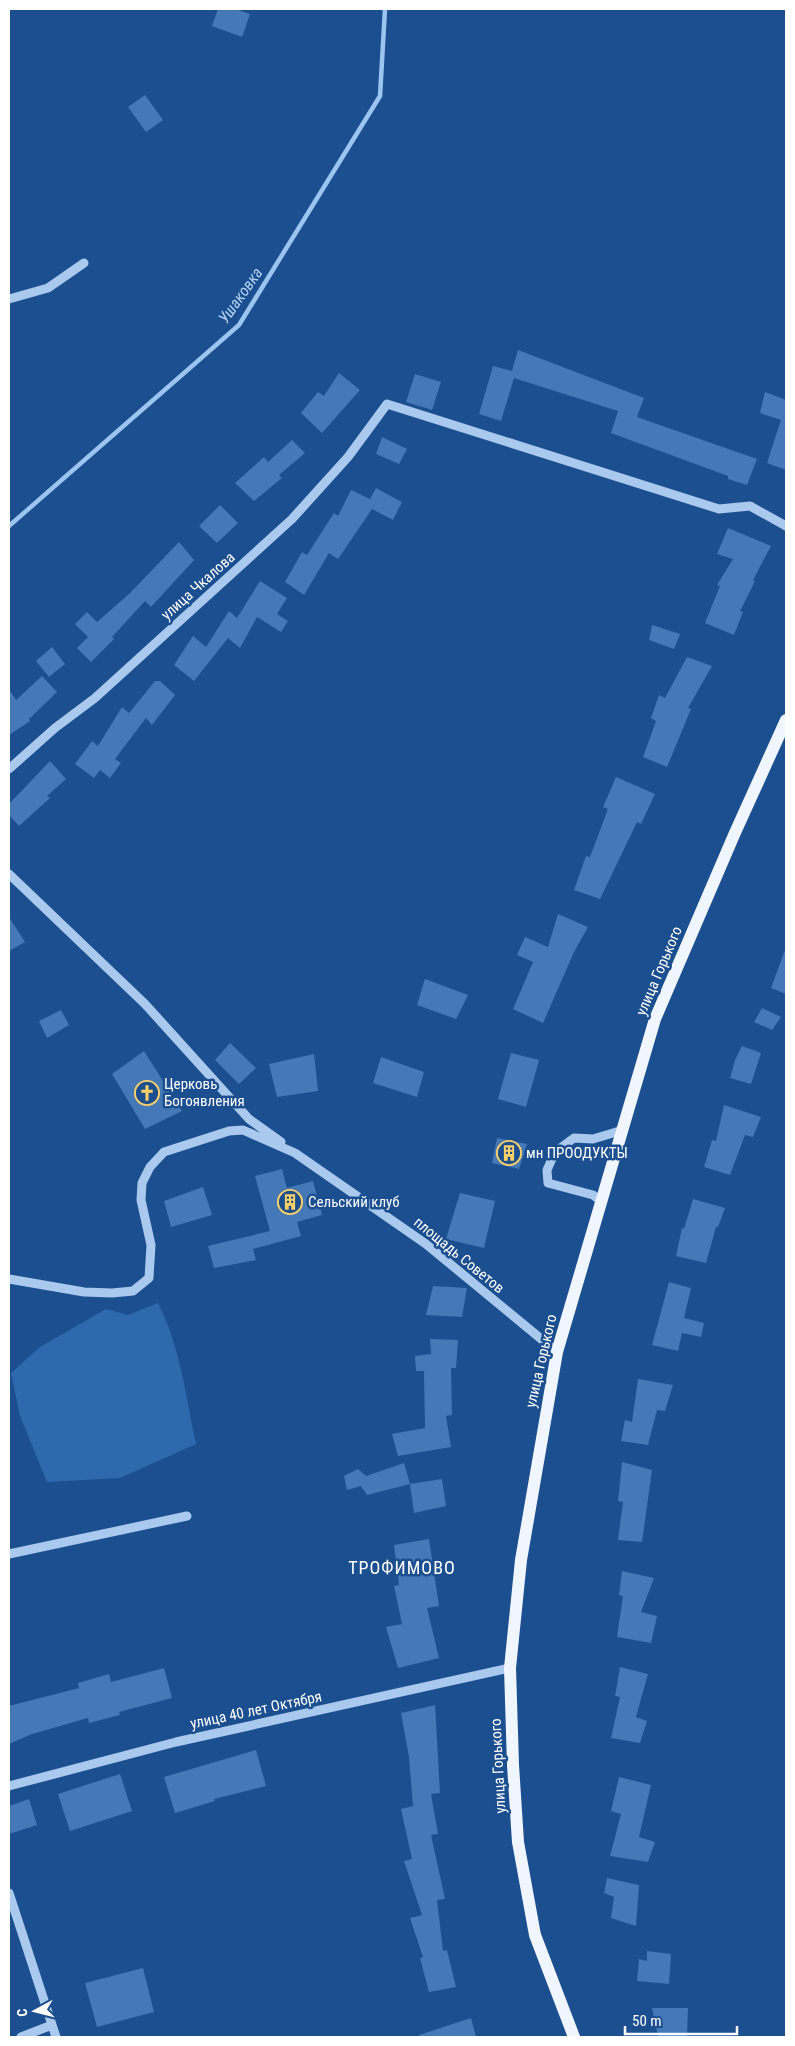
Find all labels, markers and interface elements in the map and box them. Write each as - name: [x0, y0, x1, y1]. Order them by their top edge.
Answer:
- water label: Ушаковка: [214, 264, 267, 327]
- street label: улица Чкалова: [157, 548, 239, 624]
- street label: улица Горького: [632, 924, 686, 1018]
- place label: Церковь Богоявления: [164, 1075, 245, 1110]
- church icon: Церковь Богоявления: [134, 1080, 160, 1106]
- building icon: мн ПРООДУКТЫ: [496, 1140, 522, 1166]
- place label: мн ПРООДУКТЫ: [526, 1144, 628, 1162]
- building icon: Сельский клуб: [277, 1189, 303, 1215]
- place label: Сельский клуб: [308, 1193, 400, 1211]
- street label: площадь Советов: [410, 1213, 508, 1297]
- street label: улица Горького: [522, 1313, 560, 1409]
- district label: ТРОФИМОВО: [348, 1557, 456, 1578]
- street label: улица 40 лет Октября: [189, 1687, 323, 1733]
- street label: улица Горького: [487, 1718, 509, 1814]
- north arrow: [10, 1986, 60, 2036]
- scale bar: [625, 2004, 738, 2036]
- text: С: [14, 2008, 31, 2018]
- text: 50 m: [632, 2012, 662, 2030]

